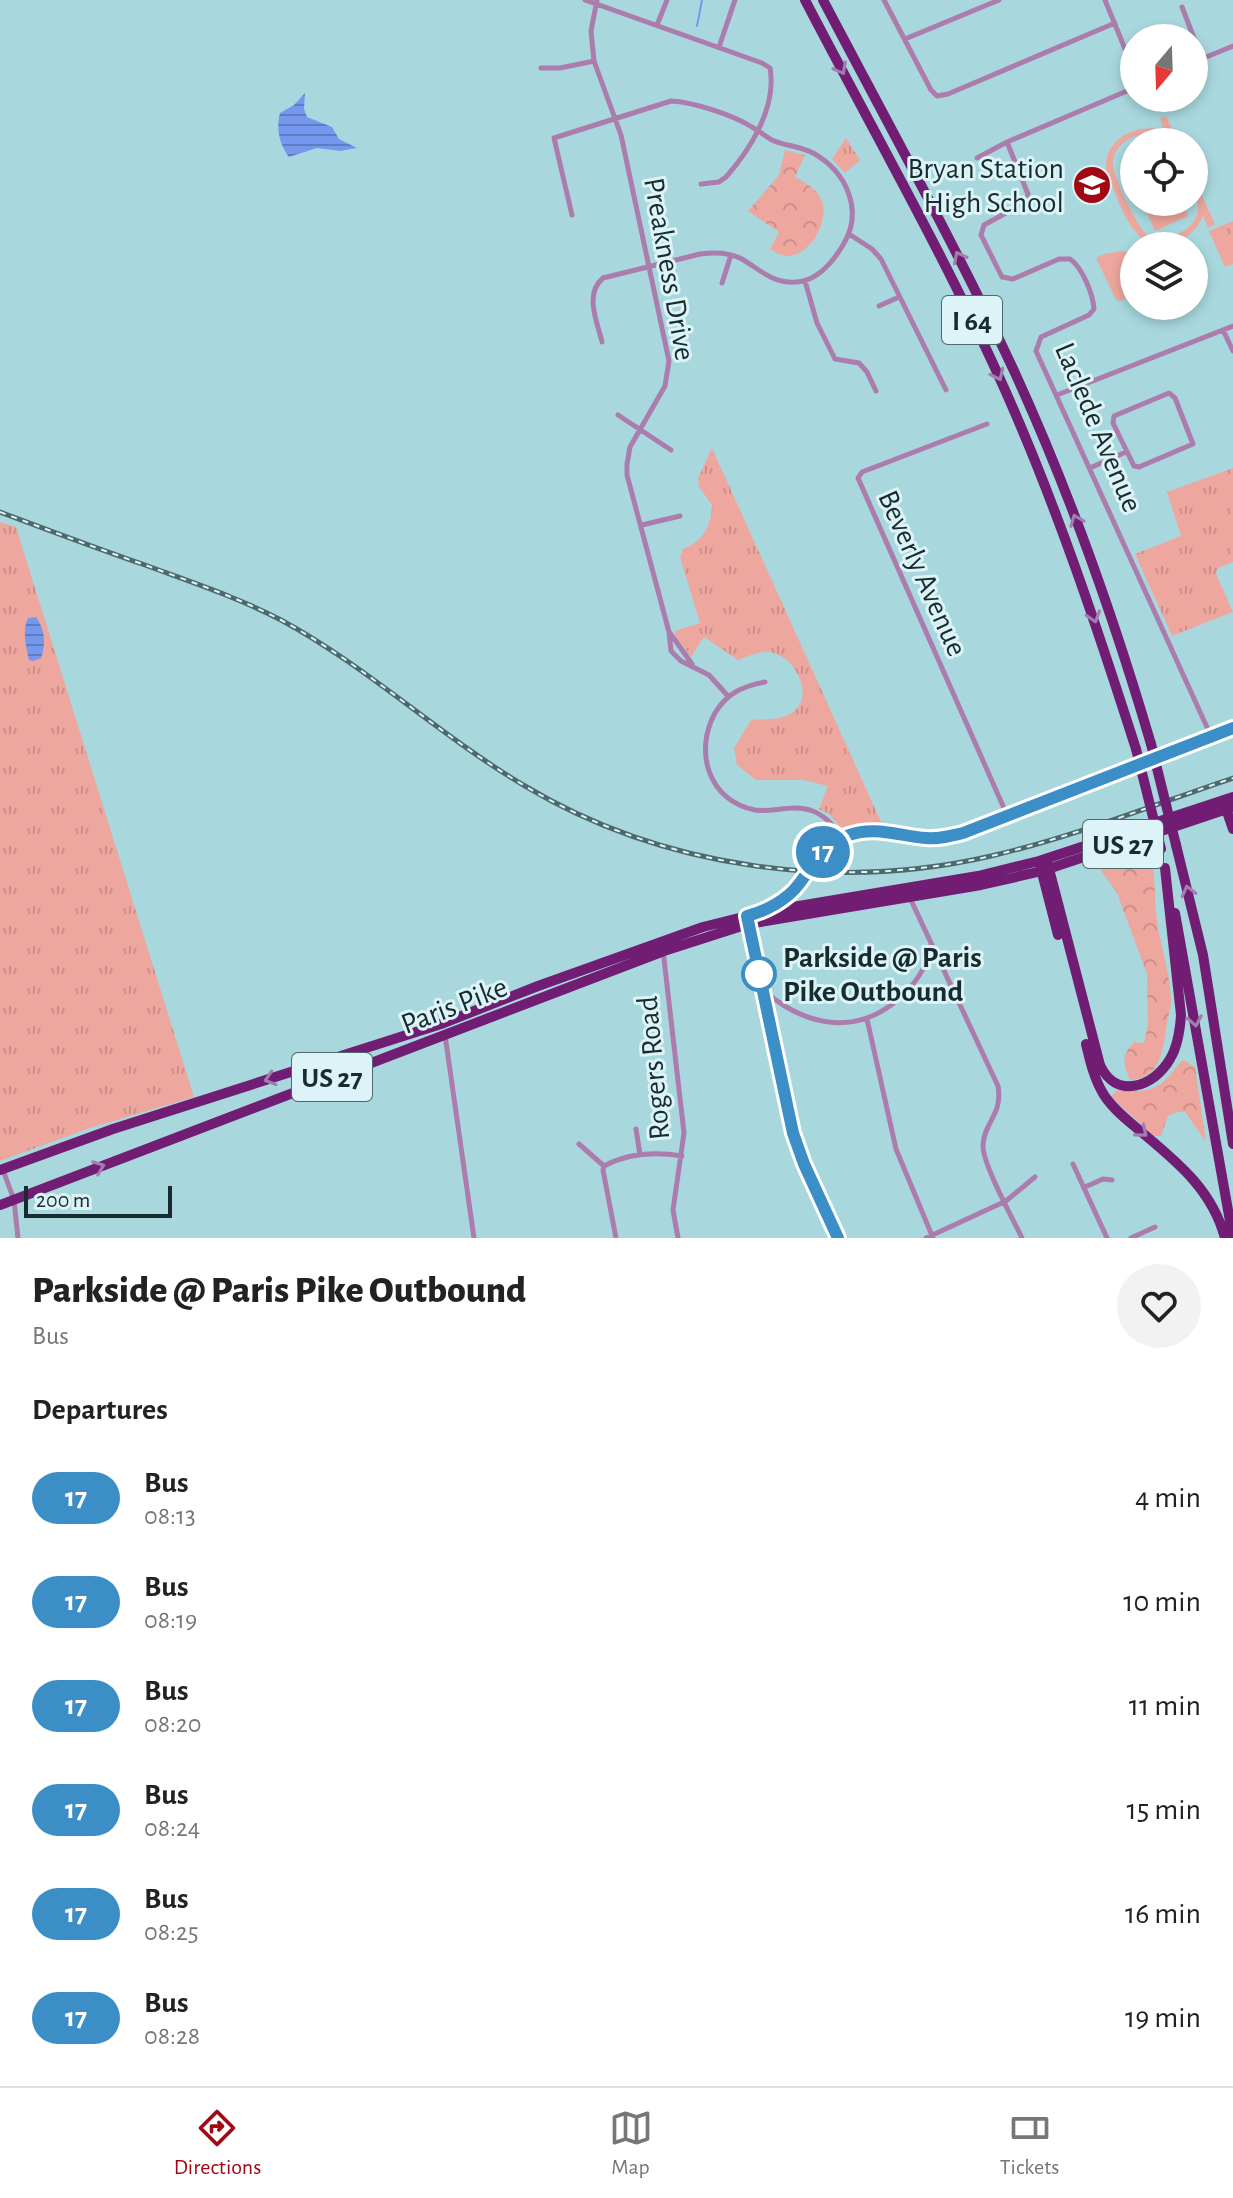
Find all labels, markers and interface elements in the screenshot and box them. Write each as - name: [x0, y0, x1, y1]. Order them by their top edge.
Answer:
- north arrow: [1120, 24, 1208, 112]
- map controls: [1120, 24, 1208, 320]
- one-way arrow: [832, 61, 847, 75]
- button: locate: [1120, 128, 1208, 216]
- place label: Bryan Station High School: [907, 154, 1064, 218]
- school or university icon: Bryan Station High School: [1071, 164, 1113, 206]
- street label: Preakness Drive: [638, 175, 700, 363]
- button: layers: [1120, 232, 1208, 320]
- one-way arrow: [953, 251, 968, 266]
- road number: I 64: [942, 296, 1002, 344]
- street label: Laclede Avenue: [1049, 338, 1147, 516]
- one-way arrow: [988, 367, 1004, 381]
- street label: Beverly Avenue: [872, 486, 972, 661]
- one-way arrow: [1069, 514, 1085, 528]
- one-way arrow: [1084, 609, 1100, 623]
- road number: US 27: [1083, 820, 1163, 868]
- line badge: 17: [787, 826, 859, 878]
- text: 17: [812, 838, 834, 866]
- one-way arrow: [1180, 885, 1197, 898]
- place label: Parkside @ Paris Pike Outbound: [783, 943, 982, 1007]
- marker: Parkside @ Paris Pike Outbound: [742, 957, 776, 991]
- street label: Paris Pike: [397, 972, 512, 1040]
- street label: Rogers Road: [633, 995, 675, 1141]
- one-way arrow: [1186, 1014, 1203, 1027]
- road number: US 27: [292, 1053, 372, 1101]
- one-way arrow: [263, 1069, 277, 1085]
- one-way arrow: [1132, 1122, 1147, 1137]
- one-way arrow: [91, 1160, 105, 1177]
- scale bar: [24, 1182, 172, 1218]
- text: 200 m: [36, 1189, 90, 1211]
- button: heart: [1117, 1264, 1201, 1348]
- text: Parkside @ Paris Pike Outbound: [32, 1272, 526, 1310]
- text: Bus: [32, 1323, 69, 1349]
- text: Departures: [32, 1395, 168, 1425]
- text: Bus: [144, 1468, 189, 1498]
- text: 4 min: [1135, 1483, 1201, 1513]
- text: 17: [65, 1484, 87, 1512]
- text: 08:13: [144, 1503, 196, 1529]
- text: Bus: [144, 1572, 189, 1602]
- text: 10 min: [1123, 1587, 1201, 1617]
- text: 17: [65, 1588, 87, 1616]
- text: 08:19: [144, 1607, 197, 1633]
- text: Bus: [144, 1676, 189, 1706]
- text: 11 min: [1129, 1691, 1201, 1721]
- text: 17: [65, 1692, 87, 1720]
- text: 08:20: [144, 1711, 202, 1737]
- text: Bus: [144, 1780, 189, 1810]
- text: 15 min: [1126, 1795, 1201, 1825]
- text: 17: [65, 1796, 87, 1824]
- text: 08:24: [144, 1815, 200, 1841]
- text: Bus: [144, 1884, 189, 1914]
- text: 16 min: [1125, 1899, 1201, 1929]
- text: 17: [65, 1900, 87, 1928]
- text: 08:25: [144, 1919, 199, 1945]
- text: Bus: [144, 1988, 189, 2018]
- text: 19 min: [1125, 2003, 1201, 2033]
- text: 17: [65, 2004, 87, 2032]
- text: 08:28: [144, 2023, 200, 2049]
- tab: Directions: [174, 2106, 261, 2180]
- tab: Map: [609, 2106, 653, 2180]
- tab: Tickets: [1000, 2106, 1059, 2180]

